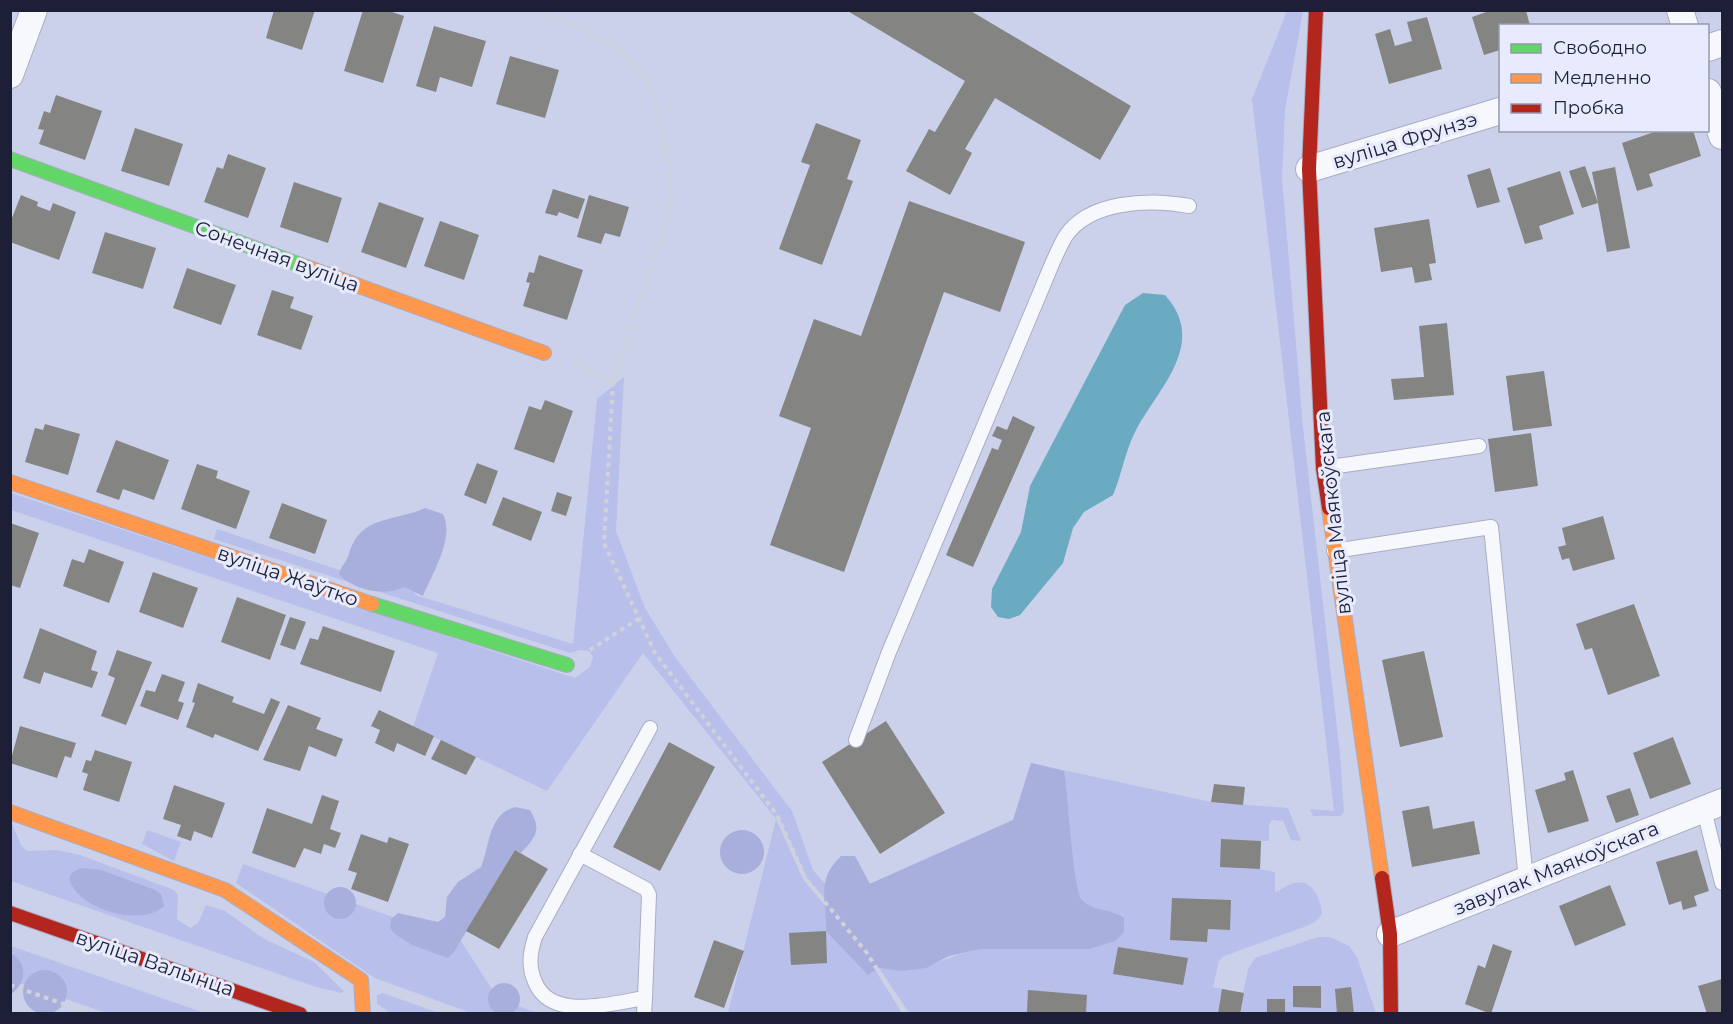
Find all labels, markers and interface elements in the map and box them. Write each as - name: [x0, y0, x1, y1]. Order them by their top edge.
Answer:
- legend: [1499, 24, 1709, 132]
- text: Свободно: [1553, 37, 1647, 59]
- text: Медленно: [1553, 67, 1651, 89]
- text: Пробка: [1553, 97, 1624, 119]
- street label: вуліца Фрунзэ: [1330, 107, 1480, 173]
- street label: Сонечная вуліца: [191, 215, 363, 297]
- street label: вуліца Маякоўскага: [1310, 410, 1356, 616]
- street label: вуліца Жаўтко: [214, 541, 362, 611]
- street label: завулак Маякоўскага: [1450, 816, 1662, 920]
- street label: вуліца Валынца: [73, 925, 237, 1001]

